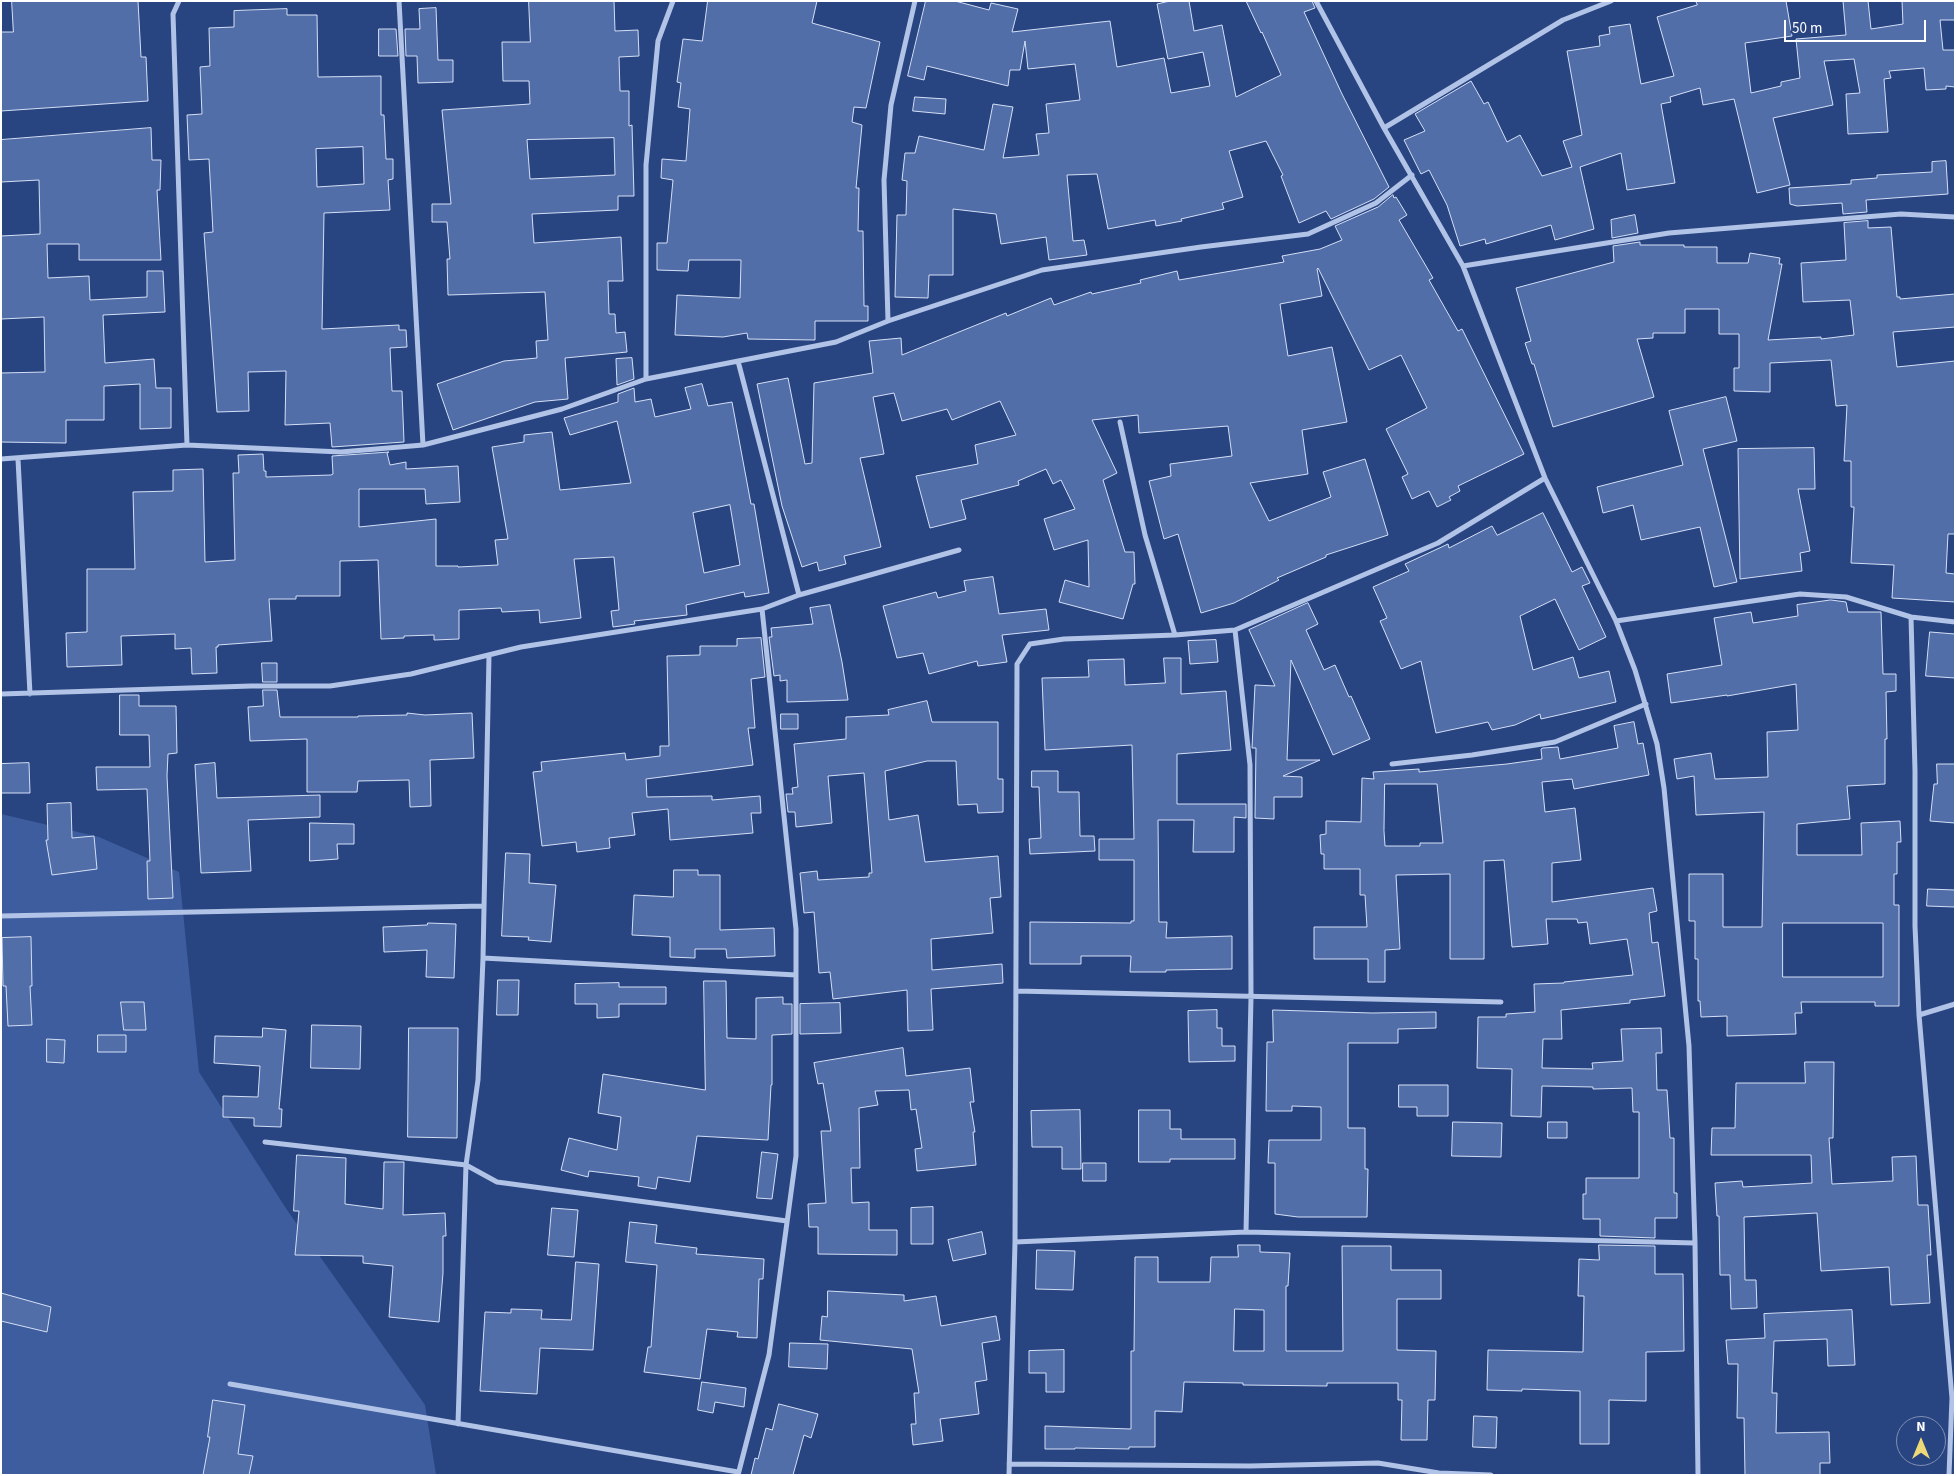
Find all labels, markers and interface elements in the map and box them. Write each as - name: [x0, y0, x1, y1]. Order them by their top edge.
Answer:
- scale bar: [1786, 10, 1928, 42]
- text: 50 m: [1792, 18, 1822, 39]
- north arrow: [1896, 1416, 1946, 1466]
- text: N: [1916, 1417, 1926, 1437]

